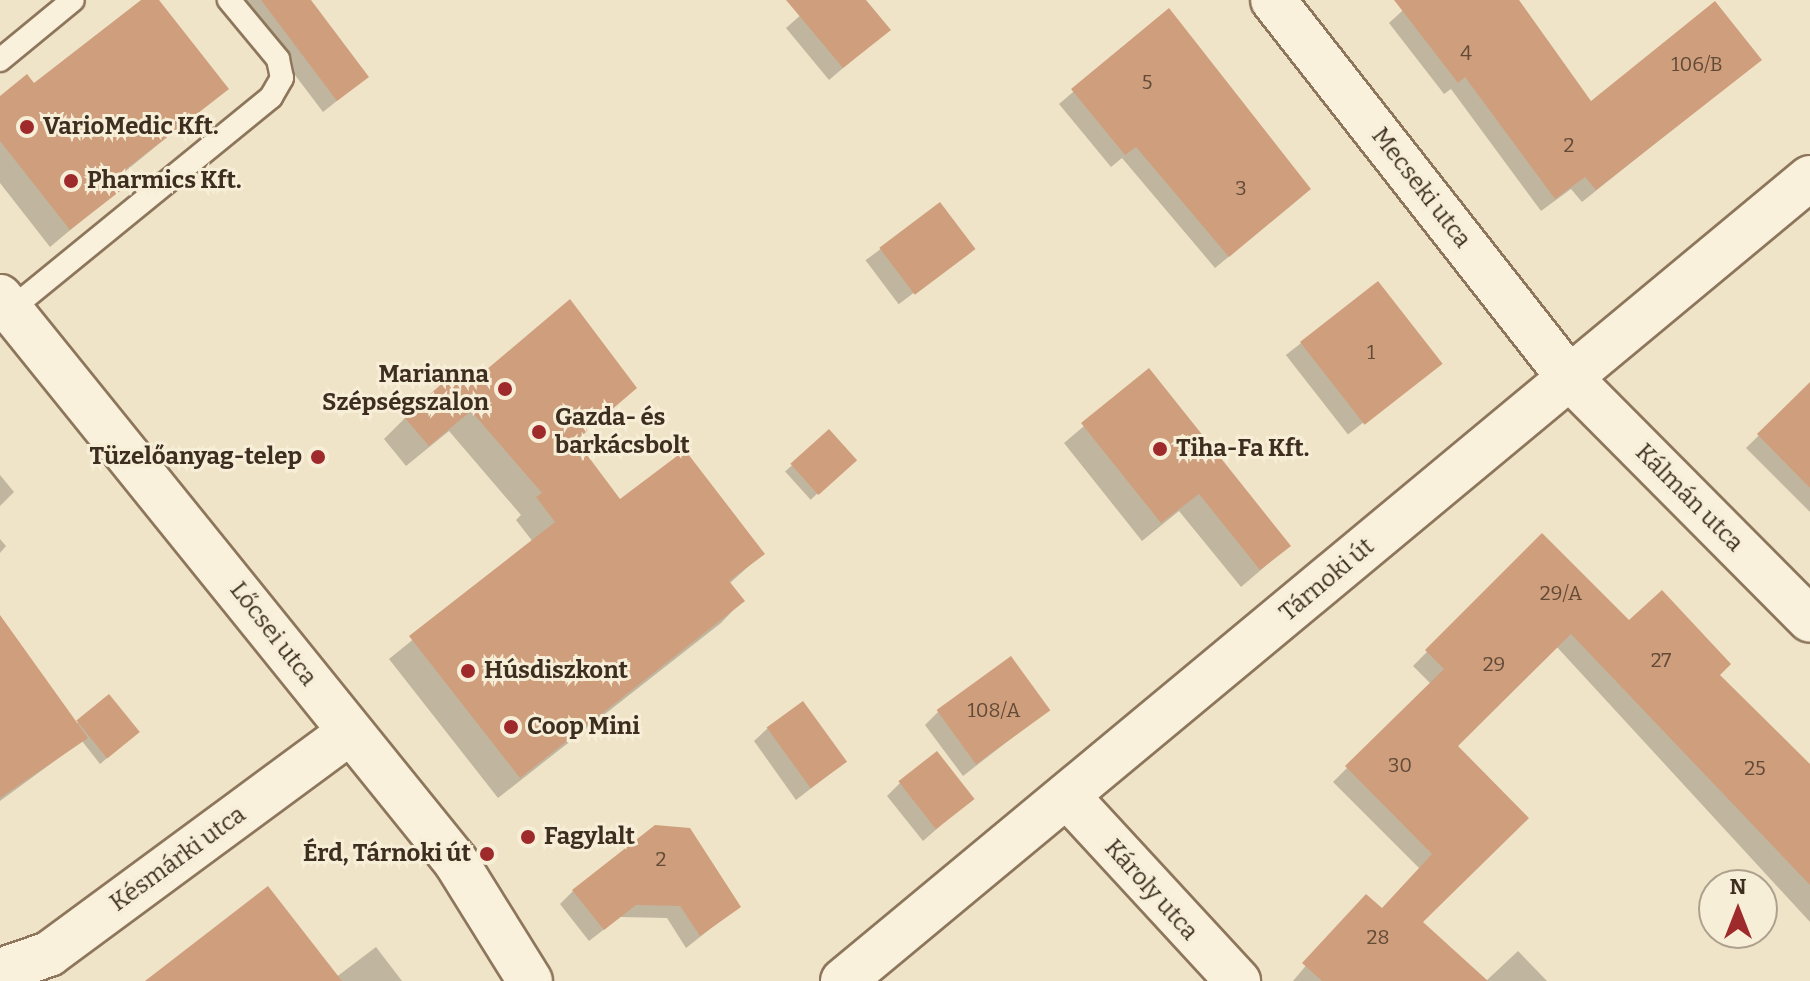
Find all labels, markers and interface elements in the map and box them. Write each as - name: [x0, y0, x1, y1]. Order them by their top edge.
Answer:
- house number: 4: [1460, 41, 1472, 65]
- house number: 106/B: [1671, 52, 1723, 76]
- house number: 5: [1142, 70, 1152, 94]
- place label: VarioMedic Kft.: [43, 113, 219, 141]
- marker: VarioMedic Kft.: [18, 118, 36, 136]
- street label: Mecseki utca: [1365, 122, 1477, 254]
- house number: 2: [1564, 133, 1574, 157]
- place label: Pharmics Kft.: [87, 167, 242, 195]
- marker: Pharmics Kft.: [62, 172, 80, 190]
- house number: 3: [1235, 176, 1247, 200]
- house number: 1: [1367, 340, 1375, 364]
- place label: Marianna Szépségszalon: [322, 361, 489, 417]
- marker: Marianna Szépségszalon: [496, 380, 514, 398]
- place label: Gazda- és barkácsbolt: [555, 404, 690, 460]
- marker: Gazda- és barkácsbolt: [530, 423, 548, 441]
- place label: Tiha-Fa Kft.: [1176, 435, 1309, 463]
- street label: Kálmán utca: [1629, 438, 1749, 558]
- marker: Tiha-Fa Kft.: [1151, 440, 1169, 458]
- place label: Tüzelőanyag-telep: [90, 443, 302, 471]
- marker: Tüzelőanyag-telep: [309, 448, 327, 466]
- street label: Tárnoki út: [1274, 532, 1380, 628]
- street label: Lőcsei utca: [224, 576, 322, 692]
- house number: 29/A: [1540, 581, 1582, 605]
- house number: 27: [1651, 648, 1671, 672]
- house number: 29: [1483, 652, 1505, 676]
- place label: Húsdiszkont: [484, 657, 628, 685]
- marker: Húsdiszkont: [459, 662, 477, 680]
- house number: 108/A: [968, 698, 1020, 722]
- place label: Coop Mini: [527, 713, 640, 741]
- marker: Coop Mini: [502, 718, 520, 736]
- house number: 30: [1388, 753, 1412, 777]
- house number: 25: [1744, 756, 1766, 780]
- street label: Késmárki utca: [105, 800, 251, 918]
- place label: Fagylalt: [544, 823, 635, 851]
- marker: Fagylalt: [519, 828, 537, 846]
- street label: Károly utca: [1098, 834, 1204, 946]
- place label: Érd, Tárnoki út: [303, 840, 471, 868]
- marker: Érd, Tárnoki út: [478, 845, 496, 863]
- house number: 2: [656, 847, 666, 871]
- north arrow: [1698, 869, 1778, 949]
- text: N: [1730, 873, 1746, 900]
- house number: 28: [1367, 925, 1389, 949]

